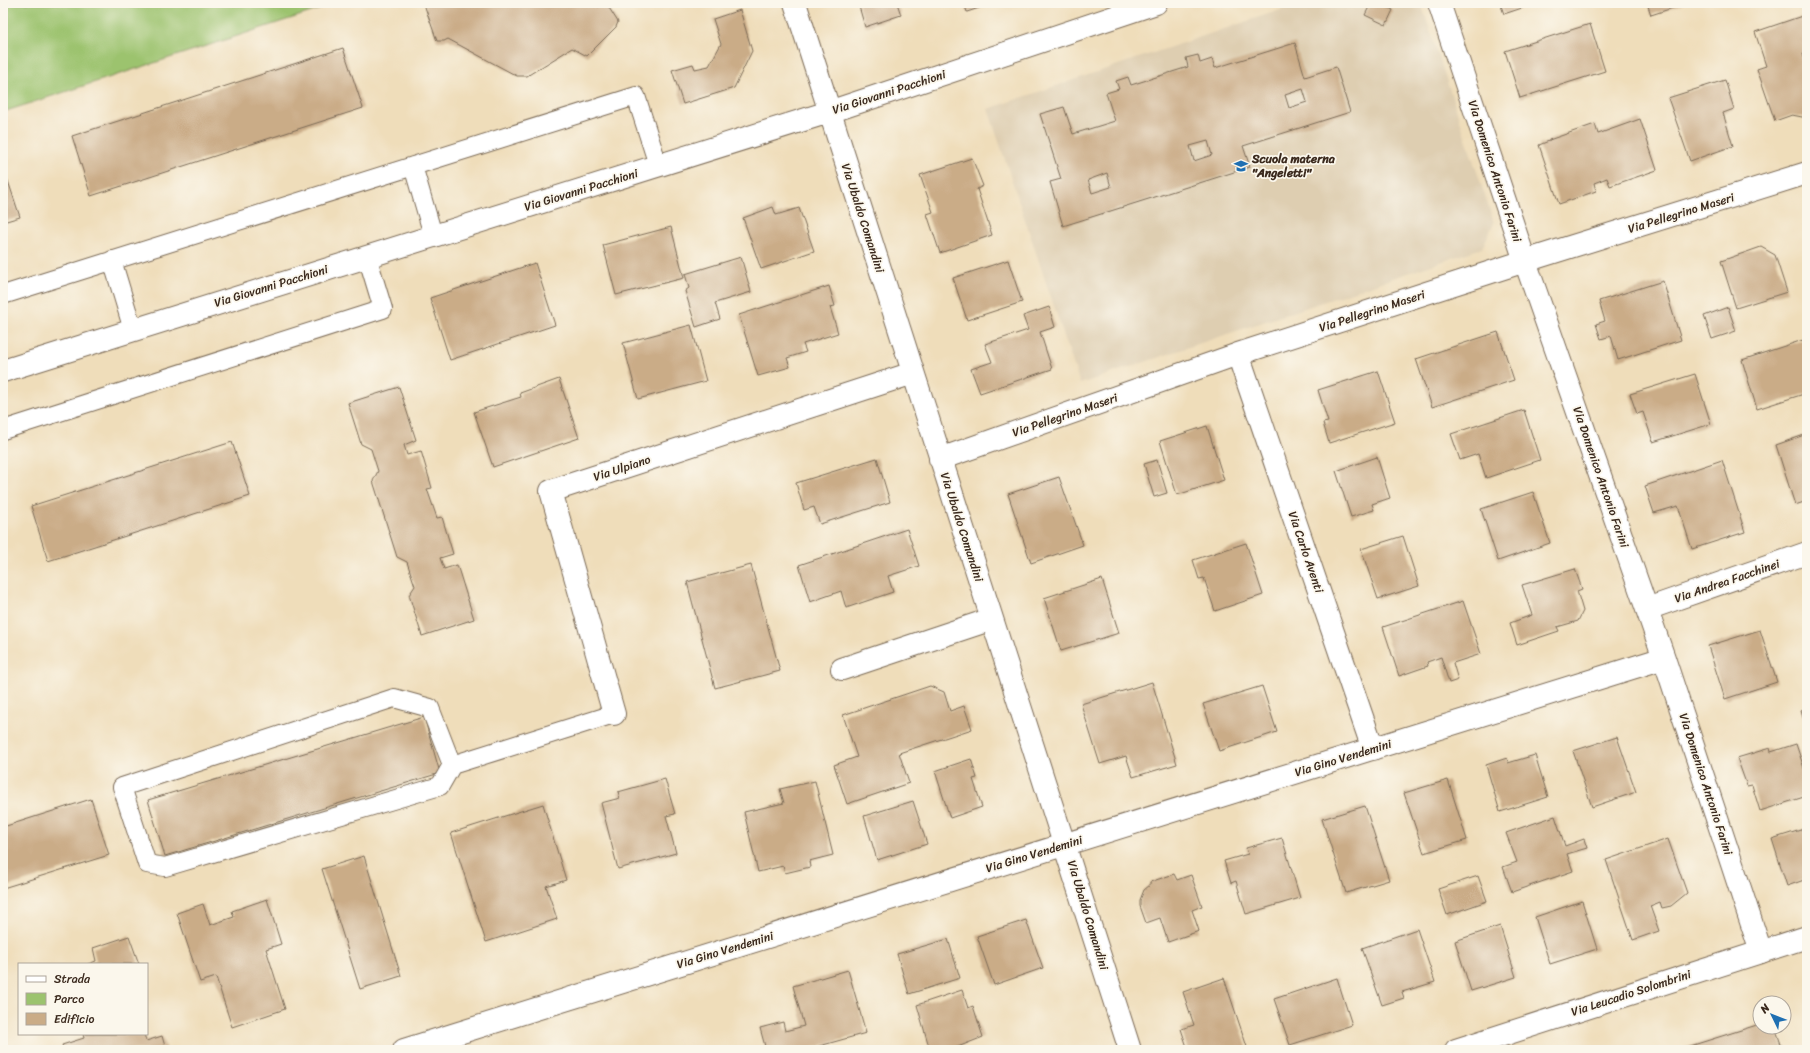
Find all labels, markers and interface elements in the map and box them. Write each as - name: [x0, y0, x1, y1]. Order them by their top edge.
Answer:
- street label: Via Giovanni Pacchioni: [829, 63, 949, 121]
- street label: Via Domenico Antonio Farini: [1462, 97, 1529, 245]
- place label: Scuola materna "Angeletti": [1251, 148, 1336, 184]
- school or university icon: Scuola materna "Angeletti": [1233, 158, 1249, 174]
- street label: Via Ubaldo Comandini: [835, 160, 891, 276]
- street label: Via Giovanni Pacchioni: [521, 162, 641, 218]
- street label: Via Pellegrino Maseri: [1625, 186, 1738, 240]
- street label: Via Giovanni Pacchioni: [211, 258, 331, 314]
- street label: Via Pellegrino Maseri: [1316, 283, 1429, 339]
- street label: Via Pellegrino Maseri: [1009, 386, 1121, 443]
- street label: Via Domenico Antonio Farini: [1566, 403, 1636, 551]
- street label: Via Ulpiano: [590, 448, 654, 488]
- street label: Via Ubaldo Comandini: [934, 469, 990, 585]
- street label: Via Carlo Aventi: [1282, 508, 1331, 597]
- street label: Via Andrea Facchinei: [1671, 552, 1783, 609]
- street label: Via Domenico Antonio Farini: [1673, 710, 1740, 858]
- street label: Via Gino Vendemini: [1292, 733, 1395, 783]
- street label: Via Gino Vendemini: [983, 829, 1086, 879]
- street label: Via Ubaldo Comandini: [1061, 857, 1115, 973]
- street label: Via Gino Vendemini: [674, 925, 777, 975]
- legend: [18, 963, 148, 1035]
- street label: Via Leucadio Solombrini: [1568, 963, 1694, 1023]
- text: Strada: [54, 968, 91, 990]
- text: Parco: [54, 988, 84, 1010]
- north arrow: [1752, 995, 1792, 1035]
- text: N: [1755, 999, 1775, 1019]
- text: Edificio: [54, 1008, 94, 1030]

